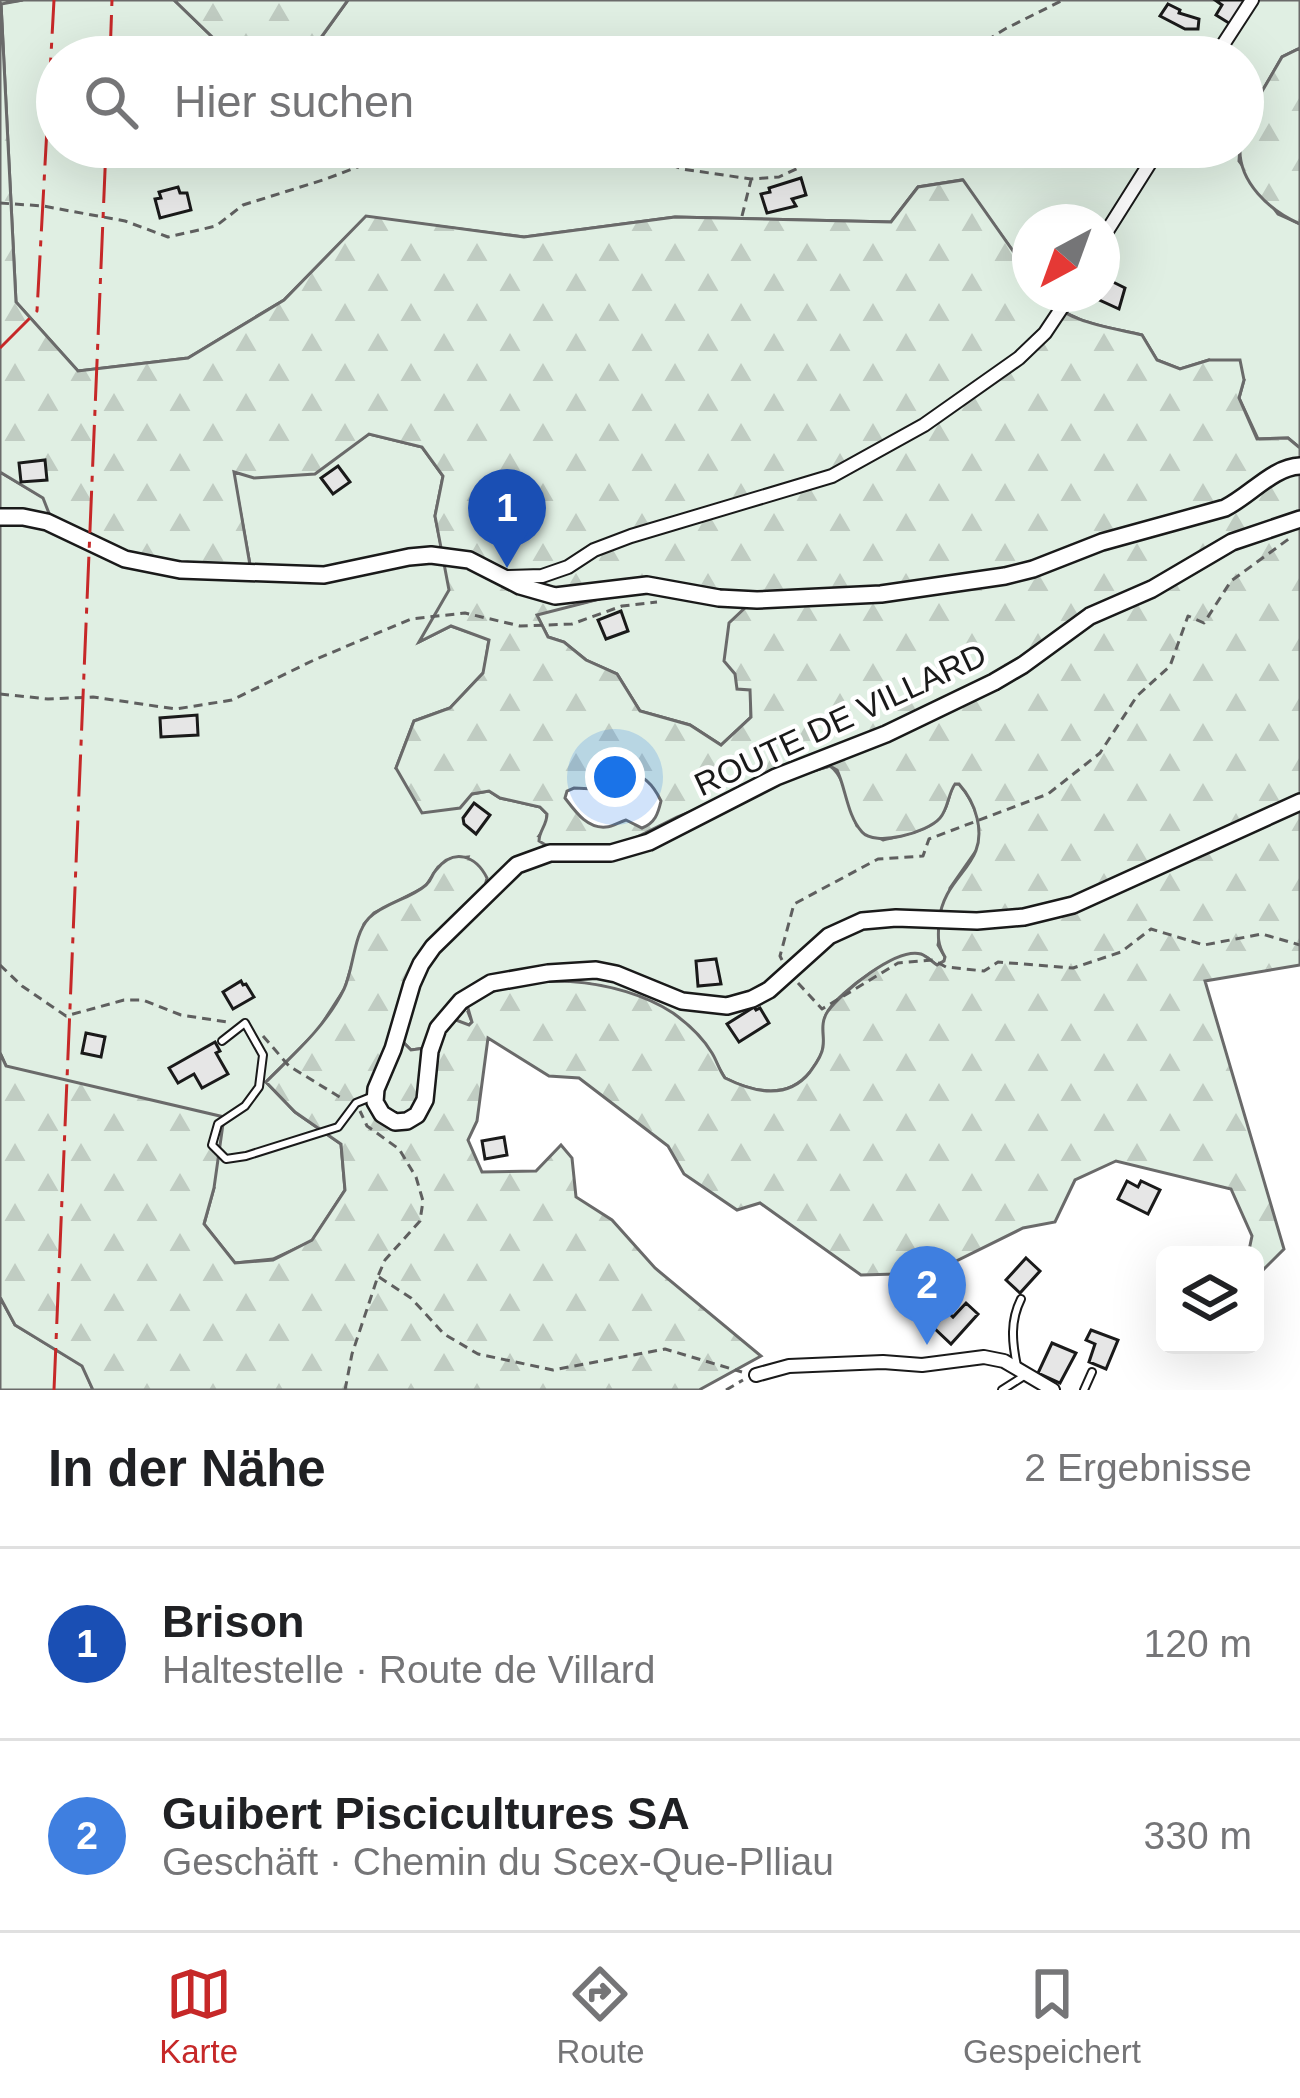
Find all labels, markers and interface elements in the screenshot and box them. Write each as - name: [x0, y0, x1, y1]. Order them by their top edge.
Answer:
- search box: [36, 36, 1264, 168]
- icon: search: [78, 69, 144, 135]
- text: Hier suchen: [174, 76, 414, 127]
- north arrow: [1012, 204, 1120, 312]
- pin: 1: [468, 469, 546, 568]
- street label: ROUTE DE VILLARD: [689, 636, 992, 803]
- your location: [585, 747, 645, 807]
- pin: 2: [888, 1246, 966, 1345]
- map controls: [1156, 1246, 1264, 1354]
- button: layers: [1156, 1246, 1264, 1354]
- text: In der Nähe: [48, 1440, 326, 1497]
- text: 2 Ergebnisse: [1024, 1446, 1252, 1489]
- text: Brison: [162, 1596, 305, 1647]
- text: 1: [76, 1622, 98, 1665]
- text: 120 m: [1144, 1622, 1252, 1665]
- text: Haltestelle · Route de Villard: [162, 1648, 656, 1691]
- text: Guibert Piscicultures SA: [162, 1788, 690, 1839]
- text: 2: [76, 1814, 98, 1857]
- text: 330 m: [1144, 1814, 1252, 1857]
- text: Geschäft · Chemin du Scex-Que-Plliau: [162, 1840, 834, 1883]
- tab: Karte: [159, 1961, 238, 2071]
- tab: Route: [556, 1961, 645, 2071]
- tab: Gespeichert: [963, 1961, 1141, 2071]

